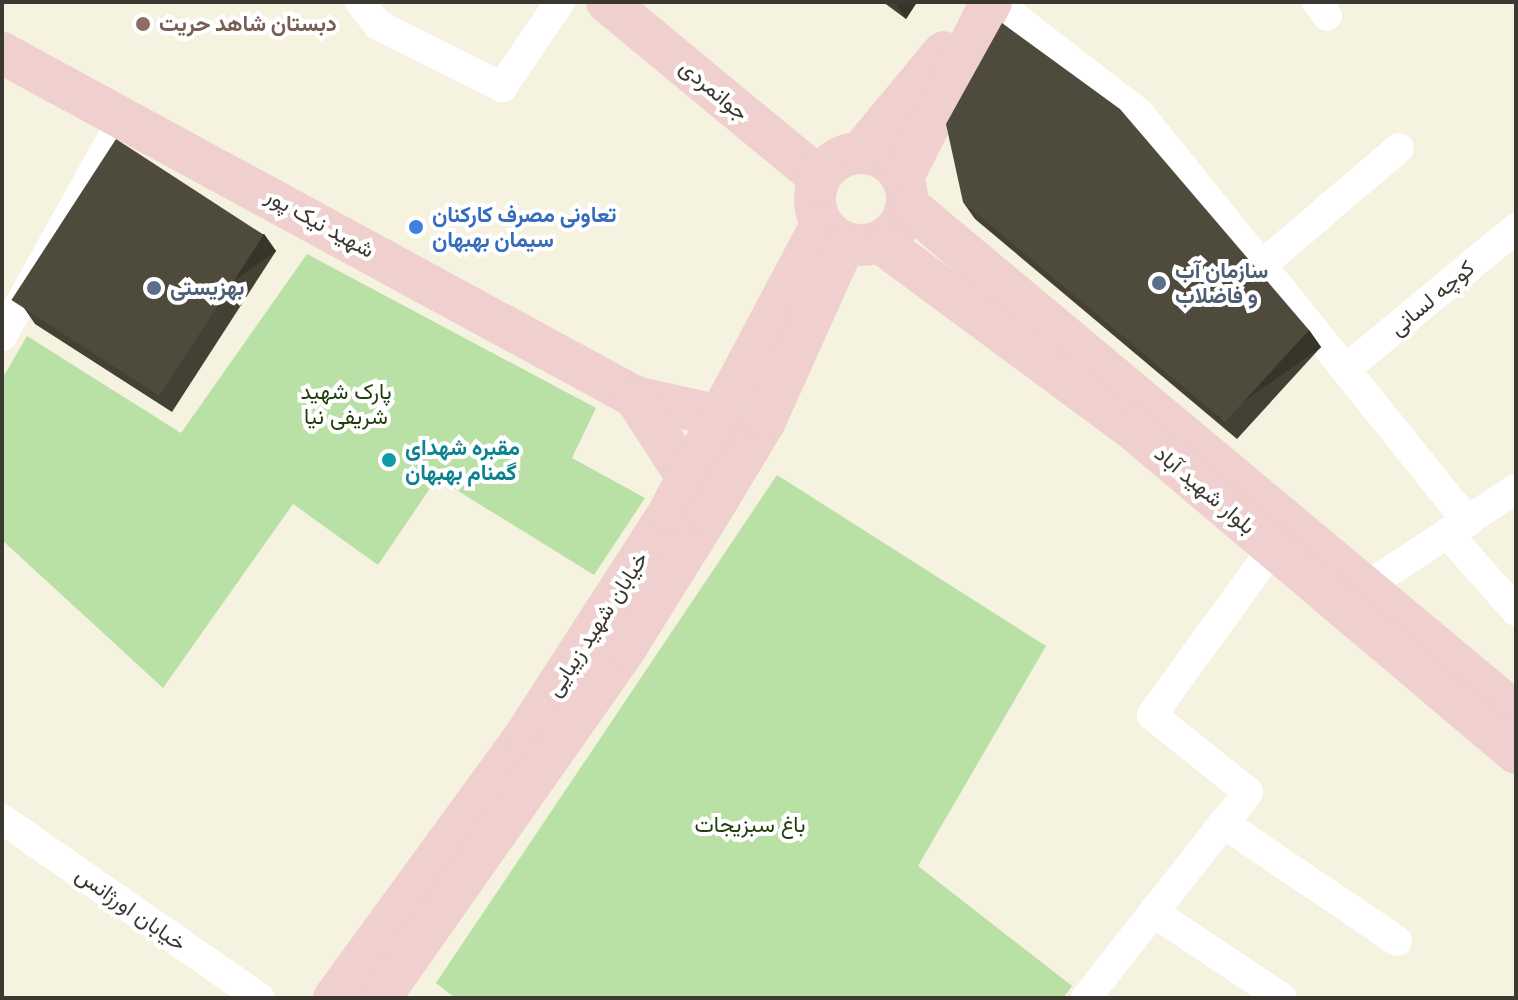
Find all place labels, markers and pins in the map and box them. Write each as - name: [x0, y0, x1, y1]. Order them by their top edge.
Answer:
- place label: دبستان شاهد حریت: [159, 11, 337, 37]
- marker: دبستان شاهد حریت: [134, 15, 152, 33]
- place label: تعاونی مصرف کارکنان سیمان بهبهان: [432, 201, 616, 252]
- marker: تعاونی مصرف کارکنان سیمان بهبهان: [407, 218, 425, 236]
- place label: سازمان آب و فاضلاب: [1175, 257, 1268, 308]
- marker: سازمان آب و فاضلاب: [1150, 274, 1168, 292]
- place label: بهزیستی: [170, 275, 244, 301]
- marker: بهزیستی: [145, 279, 163, 297]
- place label: مقبره شهدای گمنام بهبهان: [405, 434, 520, 486]
- marker: مقبره شهدای گمنام بهبهان: [380, 451, 398, 469]

